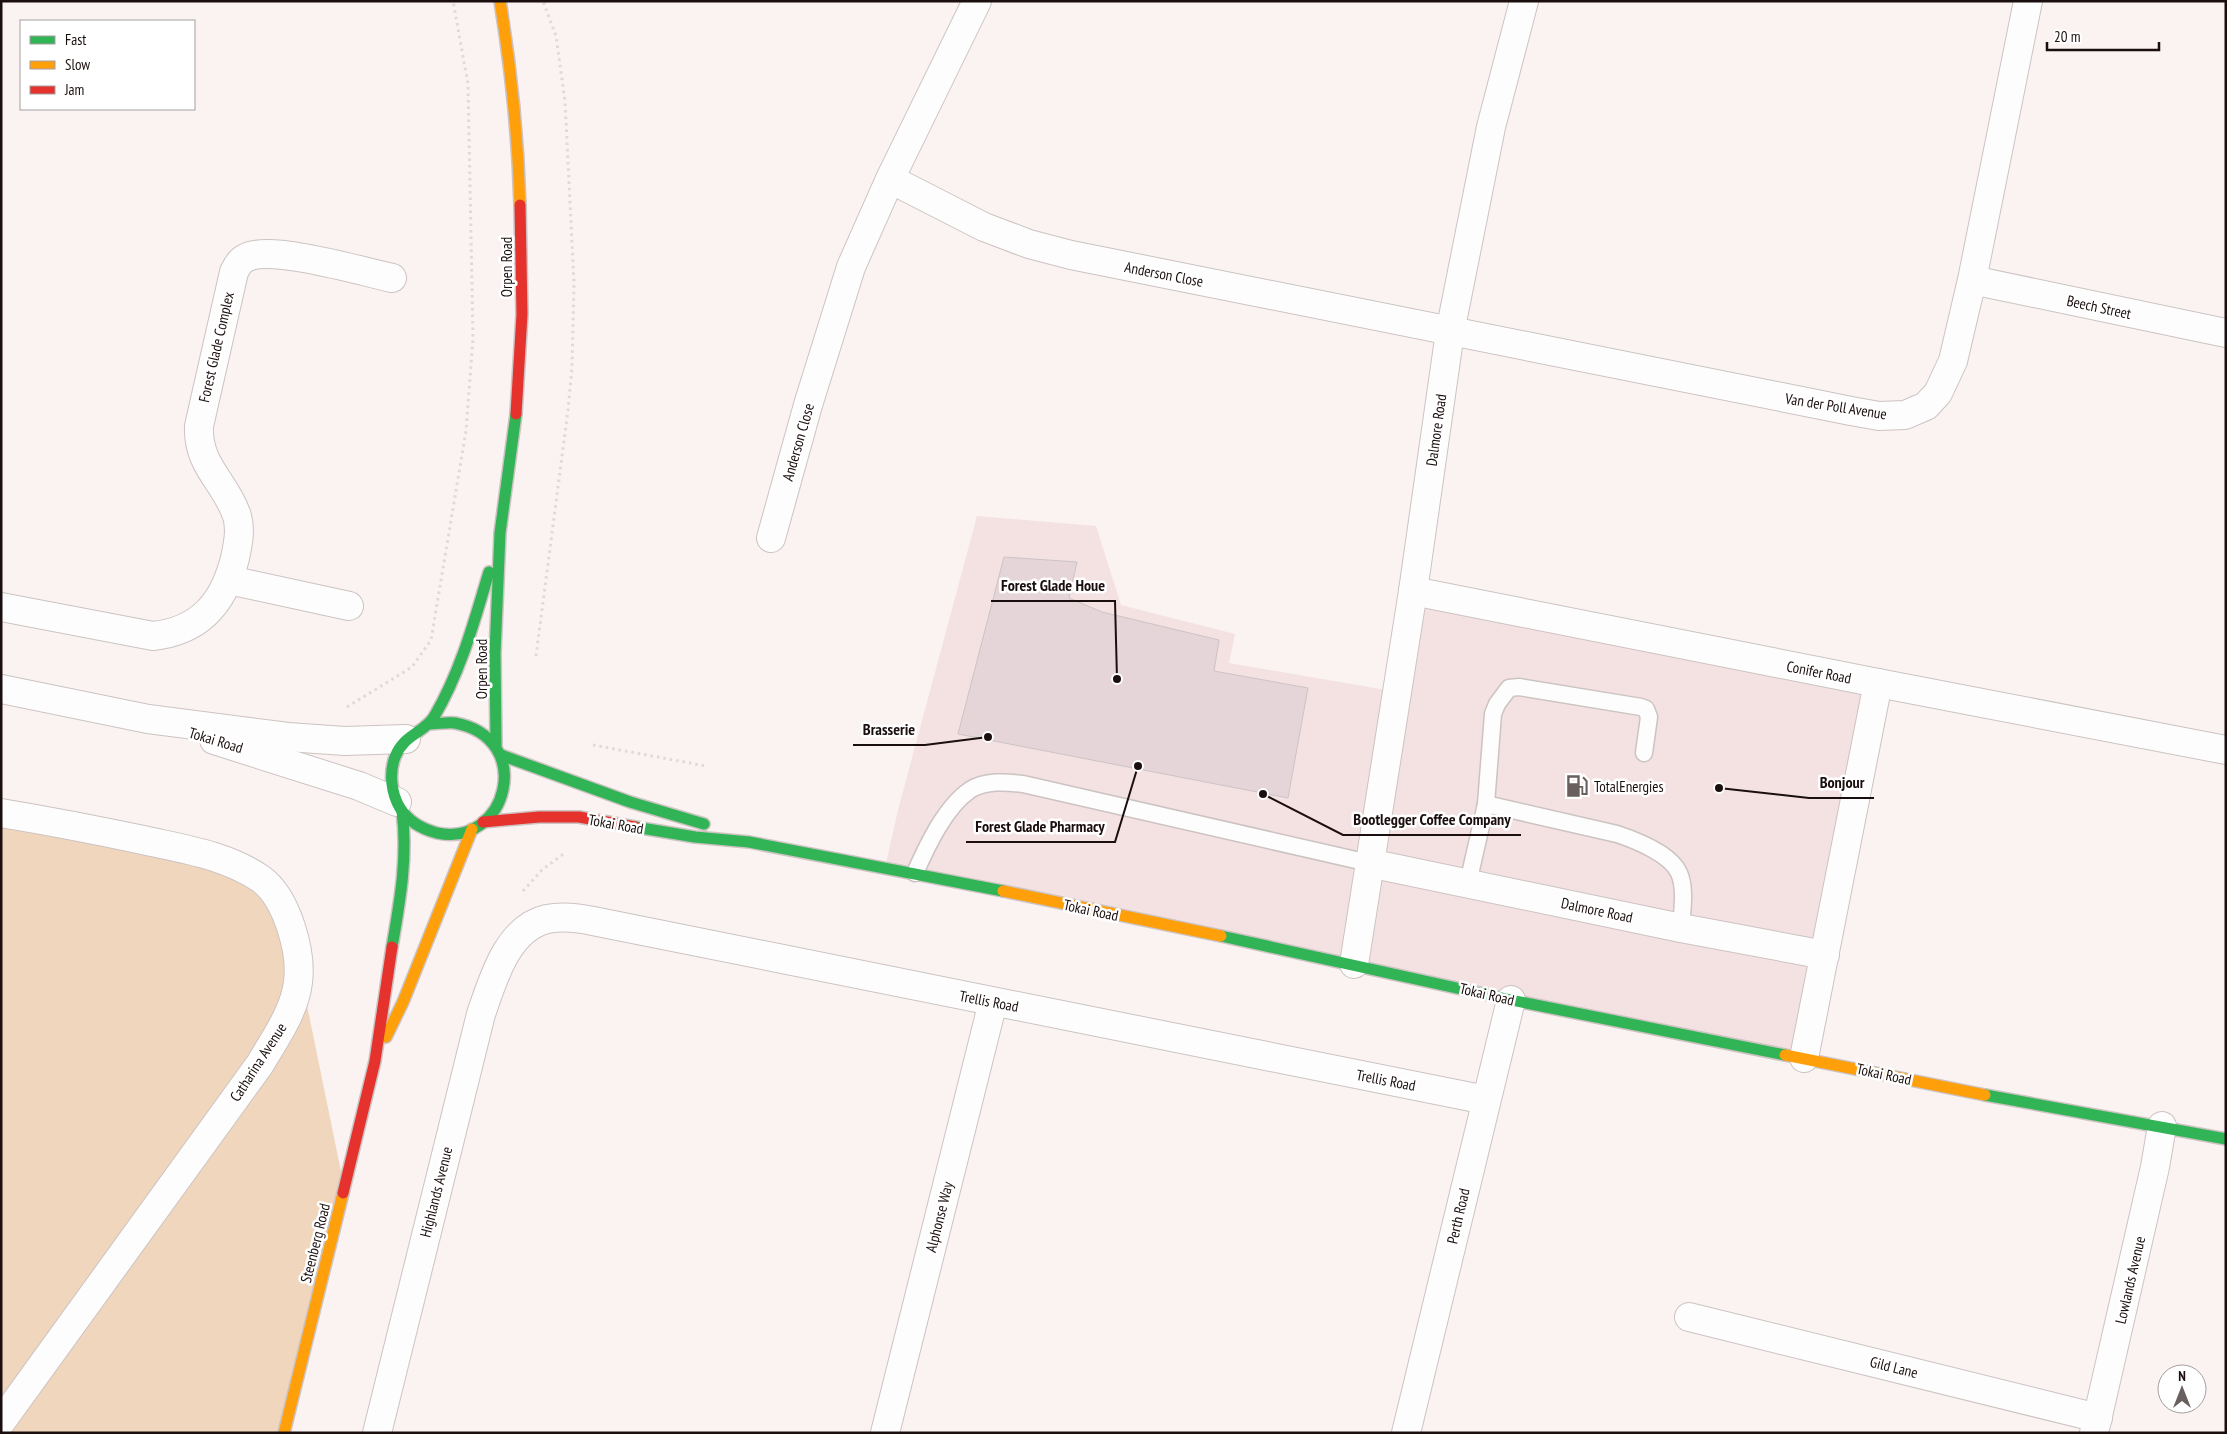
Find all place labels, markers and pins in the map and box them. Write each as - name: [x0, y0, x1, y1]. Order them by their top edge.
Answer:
- callout: Forest Glade Houe: [991, 570, 1115, 601]
- callout: Brasserie: [853, 714, 925, 745]
- callout: Bonjour: [1809, 767, 1874, 798]
- fuel station icon: TotalEnergies: [1564, 773, 1590, 799]
- place label: TotalEnergies: [1594, 777, 1664, 796]
- callout: Bootlegger Coffee Company: [1343, 804, 1521, 835]
- callout: Forest Glade Pharmacy: [966, 811, 1115, 842]

